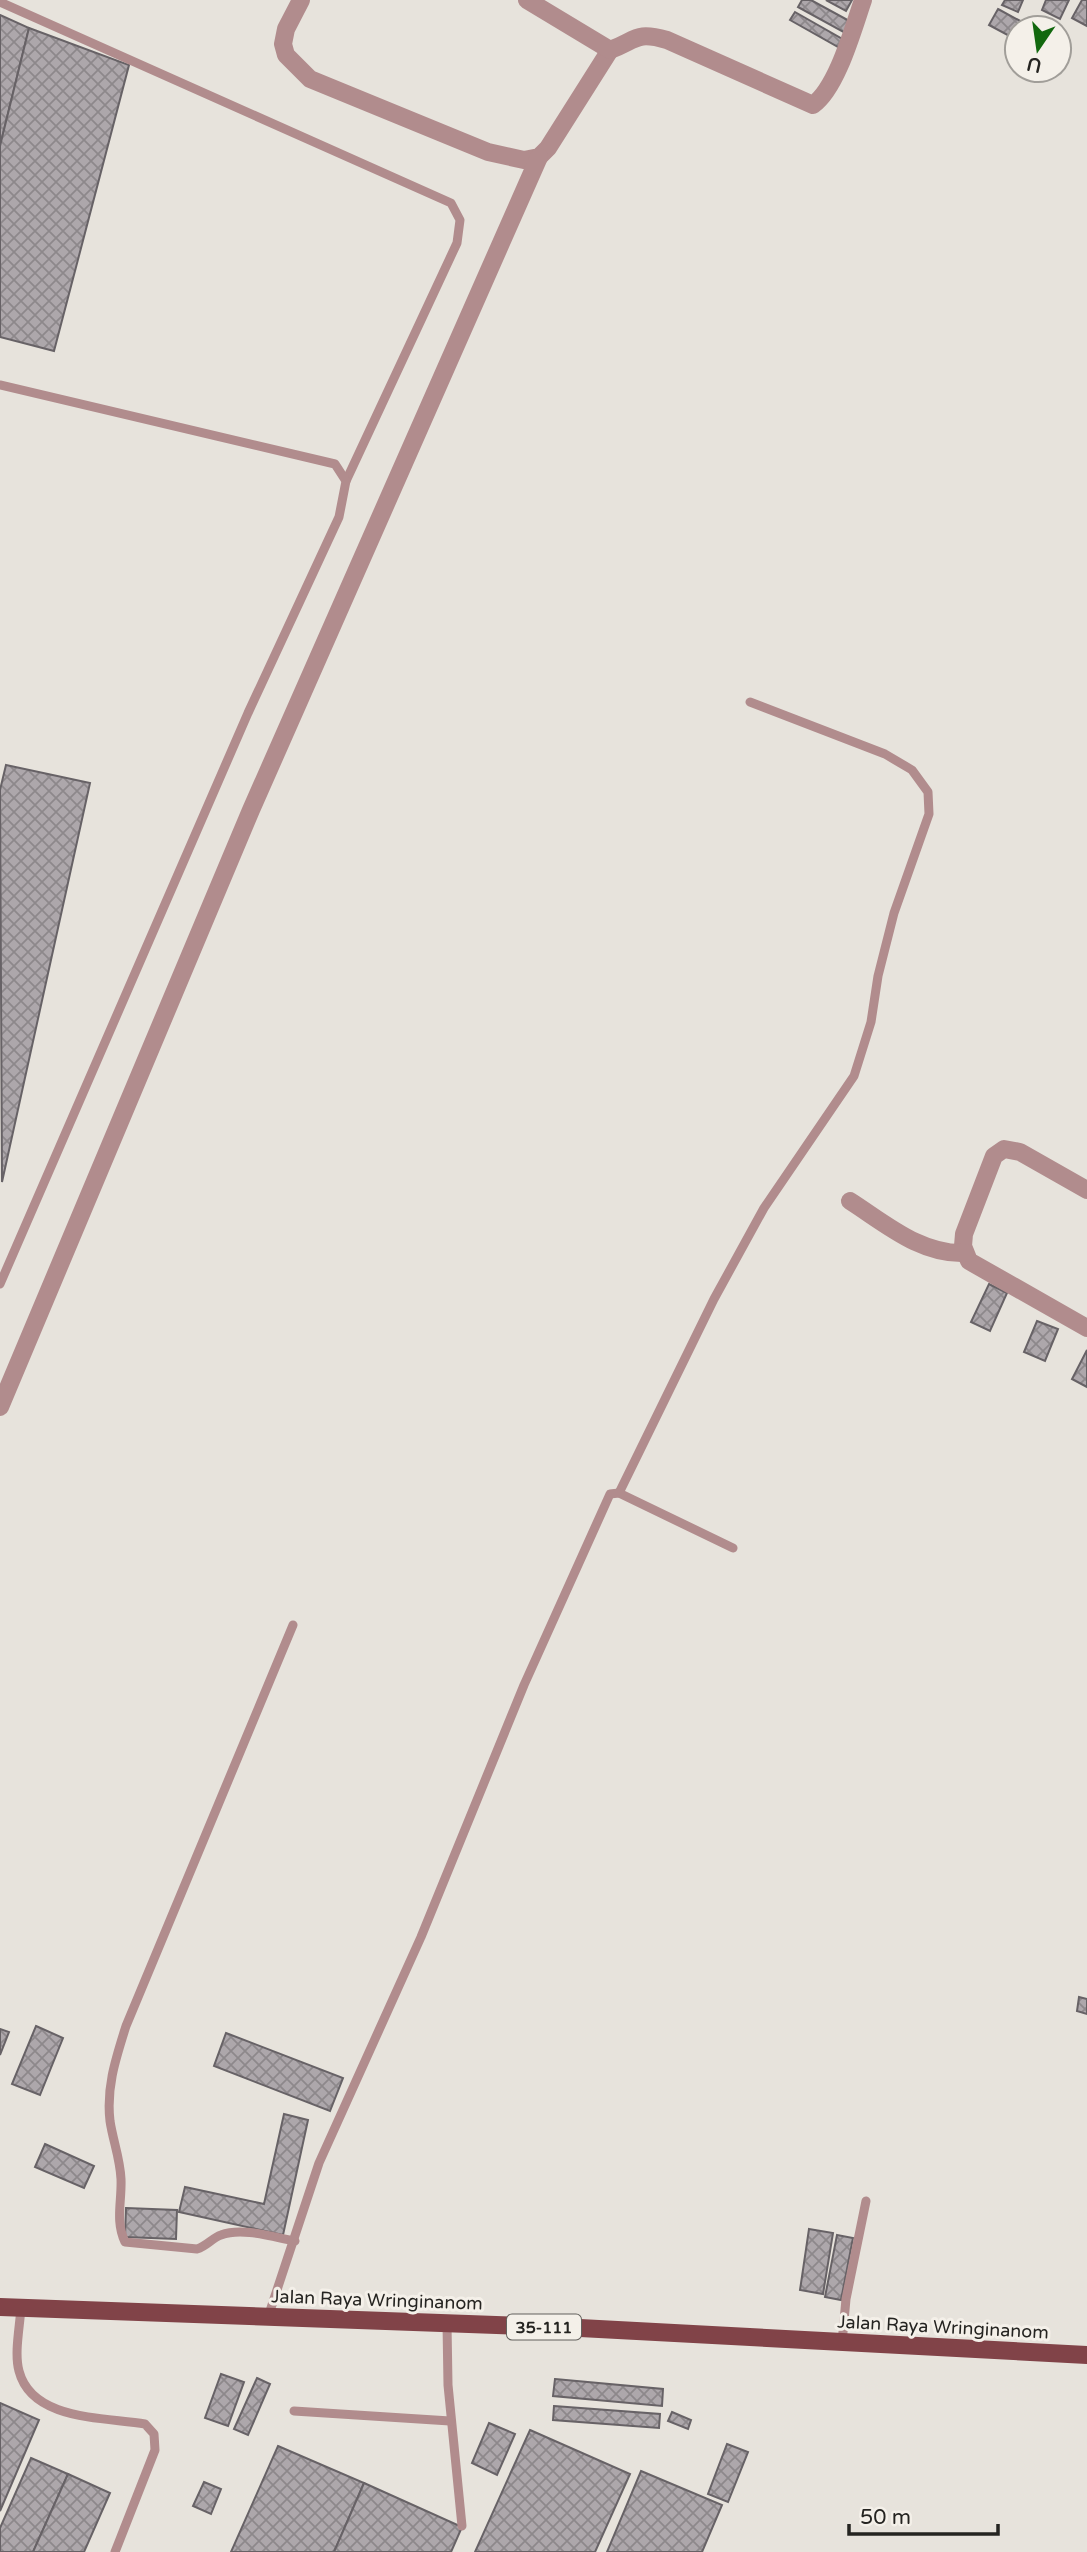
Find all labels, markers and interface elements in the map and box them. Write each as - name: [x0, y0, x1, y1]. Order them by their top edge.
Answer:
- north arrow: [1003, 14, 1073, 84]
- text: U: [1025, 52, 1044, 77]
- street label: Jalan Raya Wringinanom: [271, 2285, 483, 2315]
- street label: Jalan Raya Wringinanom: [837, 2310, 1049, 2344]
- road number: 35-111: [507, 2314, 581, 2340]
- scale bar: [849, 2492, 998, 2536]
- text: 50 m: [860, 2505, 911, 2530]

